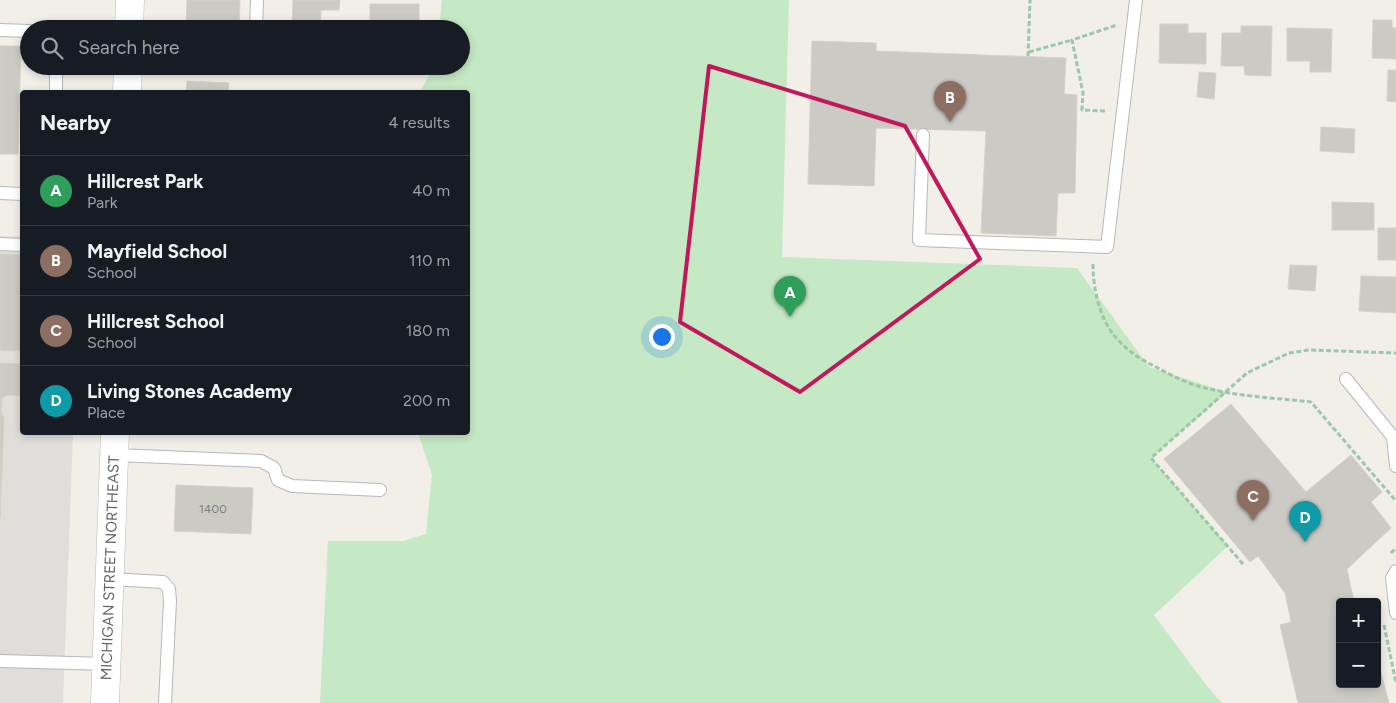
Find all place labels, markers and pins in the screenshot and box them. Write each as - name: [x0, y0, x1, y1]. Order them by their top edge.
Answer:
- pin: B: [934, 81, 966, 122]
- pin: A: [774, 276, 806, 317]
- pin: C: [1237, 480, 1269, 521]
- pin: D: [1289, 501, 1321, 542]

